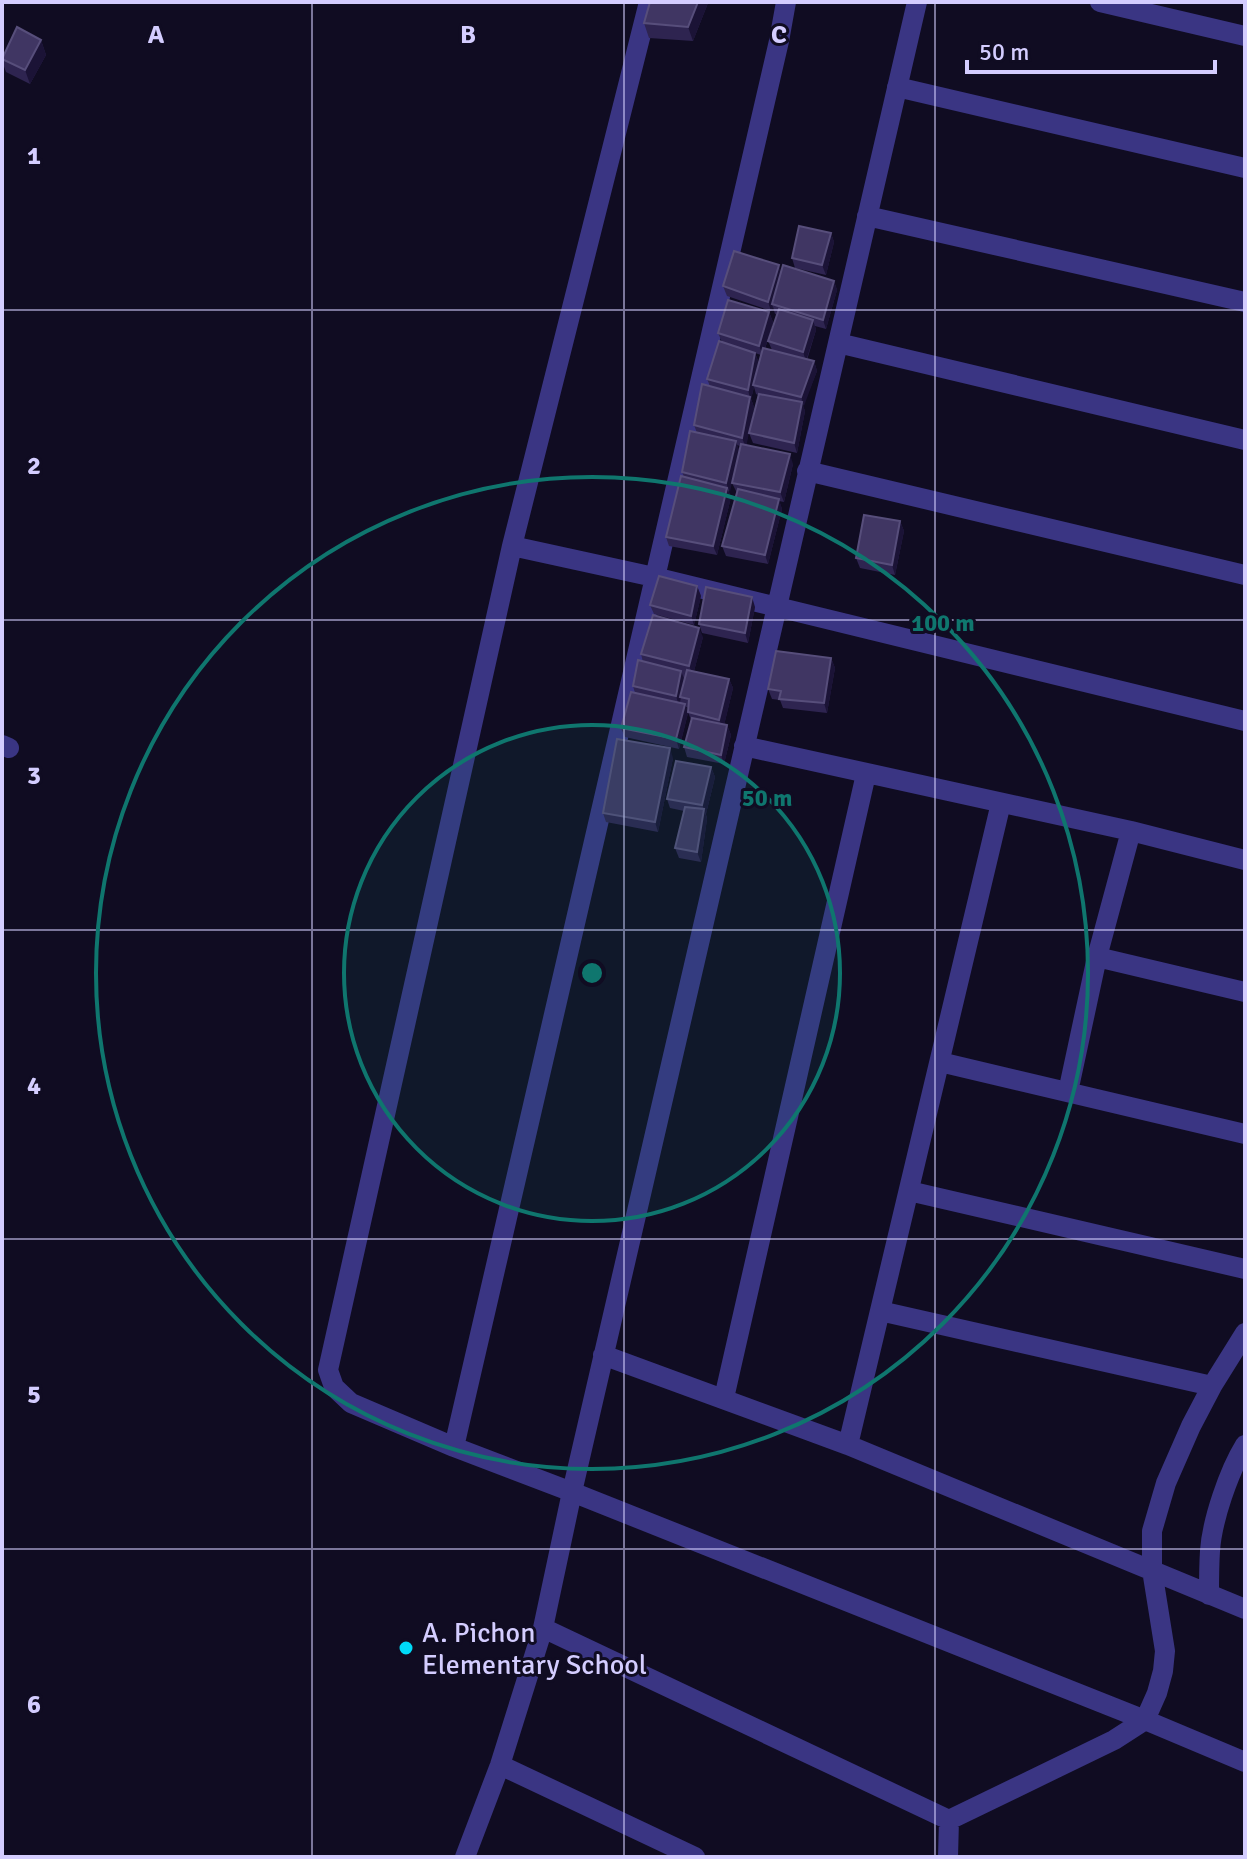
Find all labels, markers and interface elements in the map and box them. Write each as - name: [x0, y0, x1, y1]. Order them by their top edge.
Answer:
- text: A: [148, 19, 165, 51]
- text: B: [460, 19, 476, 51]
- text: C: [771, 19, 787, 51]
- scale bar: [967, 24, 1215, 74]
- text: 50 m: [979, 37, 1029, 67]
- text: 1: [27, 140, 41, 172]
- text: 2: [27, 450, 41, 482]
- text: 100 m: [911, 608, 975, 638]
- text: 3: [27, 760, 41, 792]
- text: 50 m: [742, 783, 792, 813]
- centre of rings: [578, 959, 606, 987]
- text: 4: [27, 1070, 41, 1102]
- text: 5: [27, 1379, 41, 1411]
- place label: A. Pichon Elementary School: [422, 1616, 647, 1682]
- marker: A. Pichon Elementary School: [397, 1639, 415, 1657]
- text: 6: [27, 1689, 41, 1721]

